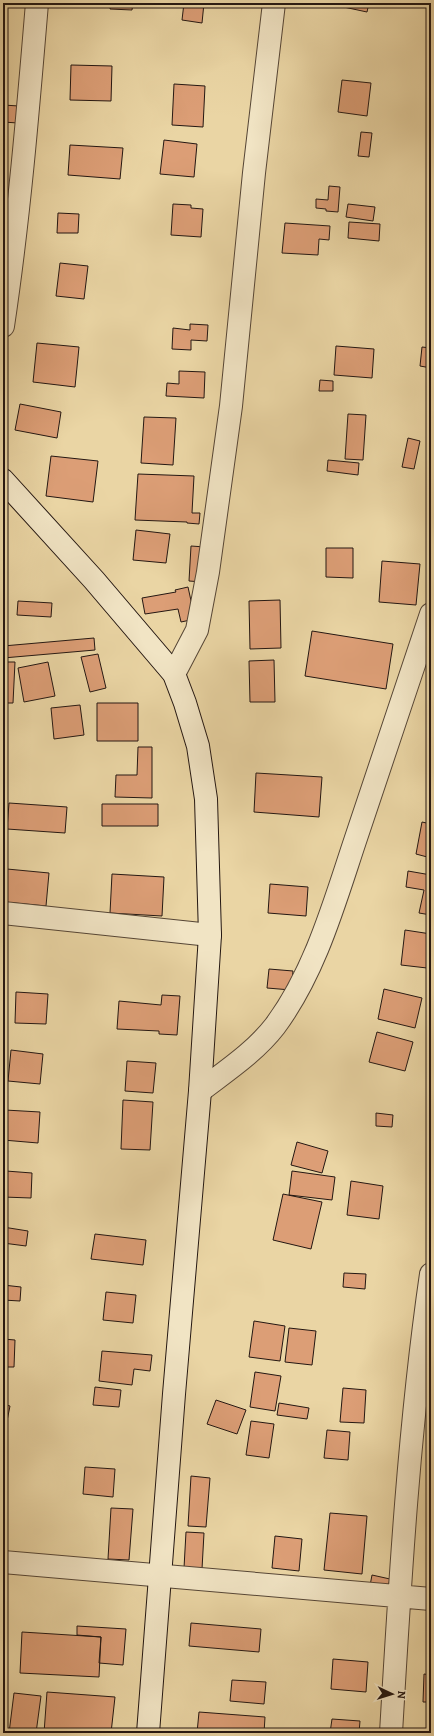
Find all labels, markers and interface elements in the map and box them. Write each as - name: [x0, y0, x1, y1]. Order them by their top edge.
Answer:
- north arrow: [372, 1674, 412, 1714]
- text: N: [394, 1690, 409, 1699]

